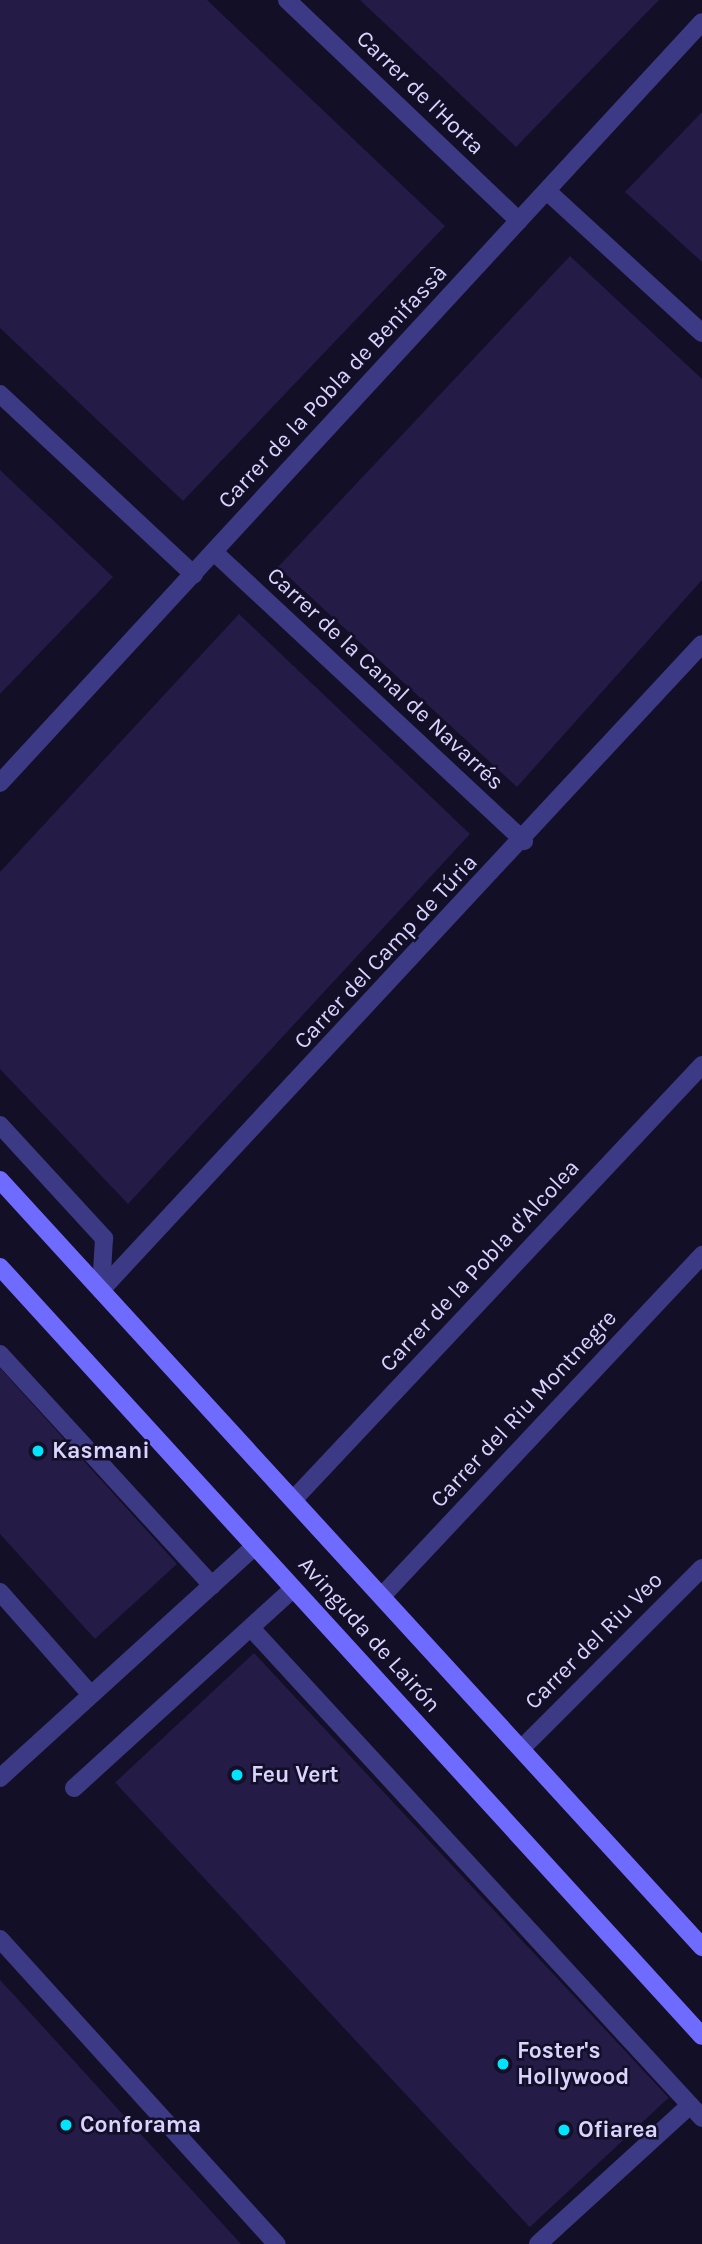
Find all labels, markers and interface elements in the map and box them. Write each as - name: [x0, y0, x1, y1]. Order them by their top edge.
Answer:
- street label: Carrer de l'Horta: [350, 25, 490, 161]
- street label: Carrer de la Pobla de Benifassà: [213, 259, 453, 515]
- street label: Carrer de la Canal de Navarrés: [261, 562, 509, 796]
- street label: Carrer del Camp de Túria: [289, 849, 483, 1055]
- street label: Carrer de la Pobla d'Alcolea: [375, 1154, 585, 1378]
- street label: Carrer del Riu Montnegre: [425, 1305, 623, 1513]
- place label: Kasmani: [52, 1437, 150, 1465]
- marker: Kasmani: [30, 1443, 46, 1459]
- street label: Avinguda de Lairón: [292, 1552, 446, 1718]
- street label: Carrer del Riu Veo: [519, 1566, 669, 1716]
- place label: Feu Vert: [251, 1761, 338, 1789]
- marker: Feu Vert: [229, 1767, 245, 1783]
- place label: Foster's Hollywood: [517, 2037, 629, 2091]
- marker: Foster's Hollywood: [495, 2056, 511, 2072]
- place label: Conforama: [80, 2111, 201, 2139]
- place label: Ofiarea: [578, 2116, 658, 2144]
- marker: Conforama: [58, 2117, 74, 2133]
- marker: Ofiarea: [556, 2122, 572, 2138]

